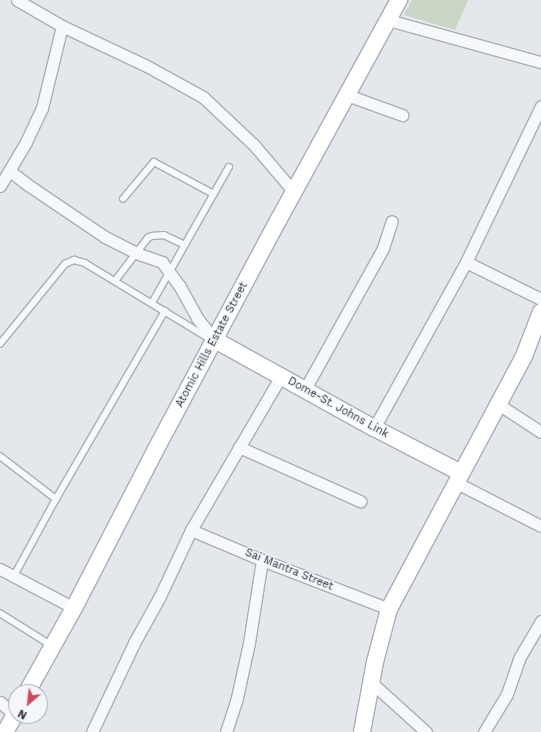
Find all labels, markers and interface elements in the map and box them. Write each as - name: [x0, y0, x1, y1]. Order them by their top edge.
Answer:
- street label: Atomic Hills Estate Street: [173, 280, 251, 410]
- street label: Dome-St. Johns Link: [285, 375, 391, 441]
- street label: Sai Mantra Street: [243, 546, 335, 594]
- north arrow: [8, 684, 48, 724]
- text: N: [16, 707, 29, 722]

